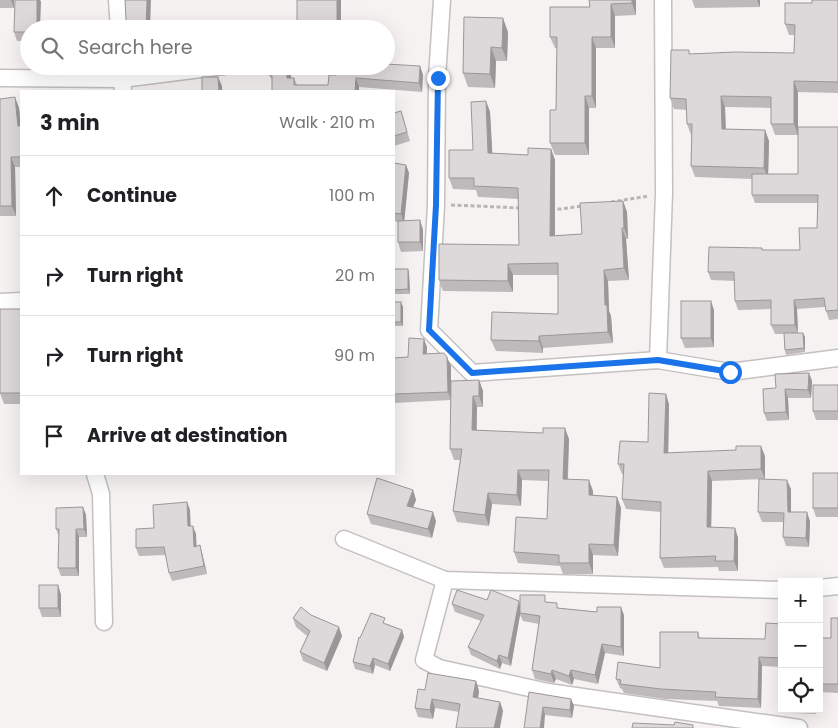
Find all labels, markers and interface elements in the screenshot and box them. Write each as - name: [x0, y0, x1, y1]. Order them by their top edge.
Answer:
- search box: [20, 20, 395, 75]
- icon: search: [38, 34, 66, 62]
- text: Search here: [78, 34, 192, 61]
- route end: [427, 67, 450, 90]
- text: 3 min: [40, 108, 100, 137]
- text: Walk · 210 m: [279, 111, 375, 134]
- icon: ahead: [40, 182, 68, 210]
- text: Continue: [87, 182, 177, 209]
- text: 100 m: [329, 184, 375, 207]
- icon: right: [40, 262, 68, 290]
- text: Turn right: [87, 262, 183, 289]
- text: 20 m: [335, 264, 375, 287]
- icon: right: [40, 342, 68, 370]
- text: Turn right: [87, 342, 183, 369]
- text: 90 m: [334, 344, 375, 367]
- route start: [719, 361, 742, 384]
- icon: arrive: [40, 422, 68, 450]
- text: Arrive at destination: [87, 422, 288, 449]
- map controls: [778, 578, 823, 713]
- button: +: [778, 578, 823, 623]
- button: −: [778, 623, 823, 668]
- button: locate: [778, 668, 823, 713]

